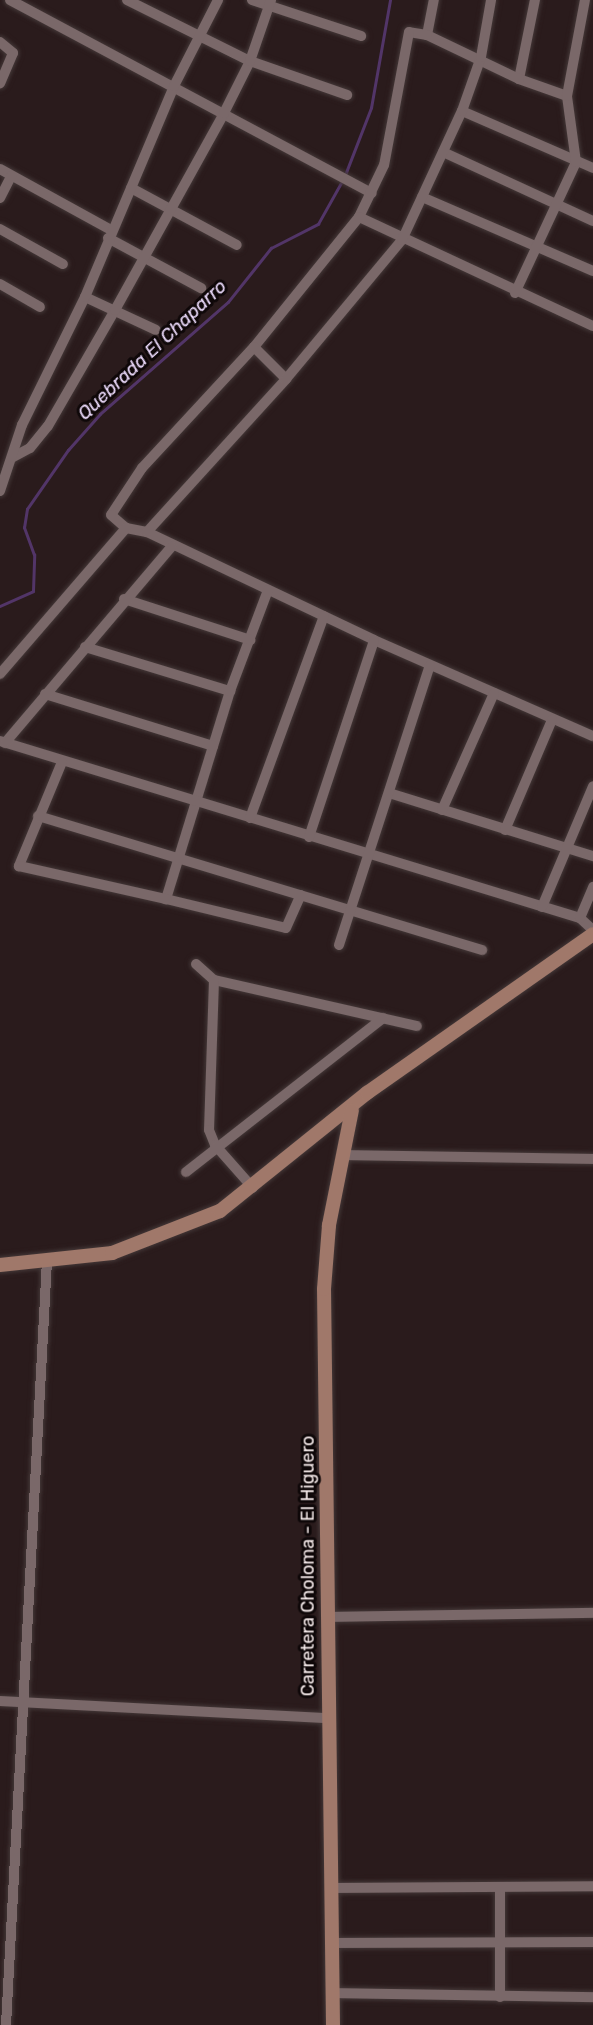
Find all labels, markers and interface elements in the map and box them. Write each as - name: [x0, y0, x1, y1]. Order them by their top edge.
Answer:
- water label: Quebrada El Chaparro: [73, 275, 231, 425]
- street label: Carretera Choloma - El Higuero: [297, 1436, 319, 1696]

